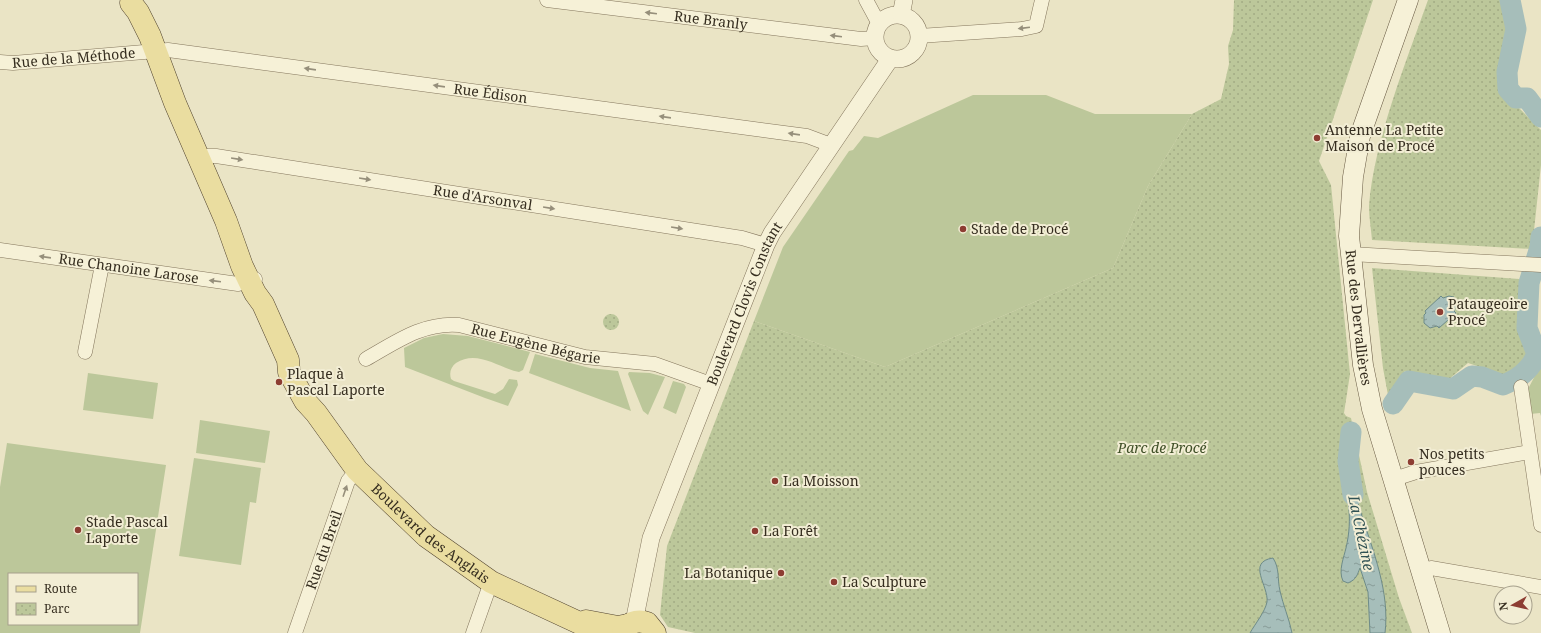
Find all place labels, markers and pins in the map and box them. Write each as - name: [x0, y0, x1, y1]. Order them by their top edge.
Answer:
- place label: Antenne La Petite Maison de Procé: [1325, 120, 1444, 155]
- marker: Antenne La Petite Maison de Procé: [1312, 133, 1322, 143]
- place label: Stade de Procé: [971, 219, 1068, 238]
- marker: Stade de Procé: [958, 224, 968, 234]
- place label: Pataugeoire Procé: [1448, 294, 1528, 329]
- marker: Pataugeoire Procé: [1435, 307, 1445, 317]
- place label: Plaque à Pascal Laporte: [287, 364, 385, 399]
- marker: Plaque à Pascal Laporte: [274, 377, 284, 387]
- place label: Nos petits pouces: [1419, 444, 1484, 479]
- marker: Nos petits pouces: [1406, 457, 1416, 467]
- place label: La Moisson: [783, 471, 859, 490]
- marker: La Moisson: [770, 476, 780, 486]
- place label: Stade Pascal Laporte: [86, 512, 169, 547]
- place label: La Forêt: [763, 521, 818, 540]
- marker: Stade Pascal Laporte: [73, 525, 83, 535]
- marker: La Forêt: [750, 526, 760, 536]
- place label: La Botanique: [684, 563, 773, 582]
- marker: La Botanique: [776, 568, 786, 578]
- place label: La Sculpture: [842, 572, 926, 591]
- marker: La Sculpture: [829, 577, 839, 587]

